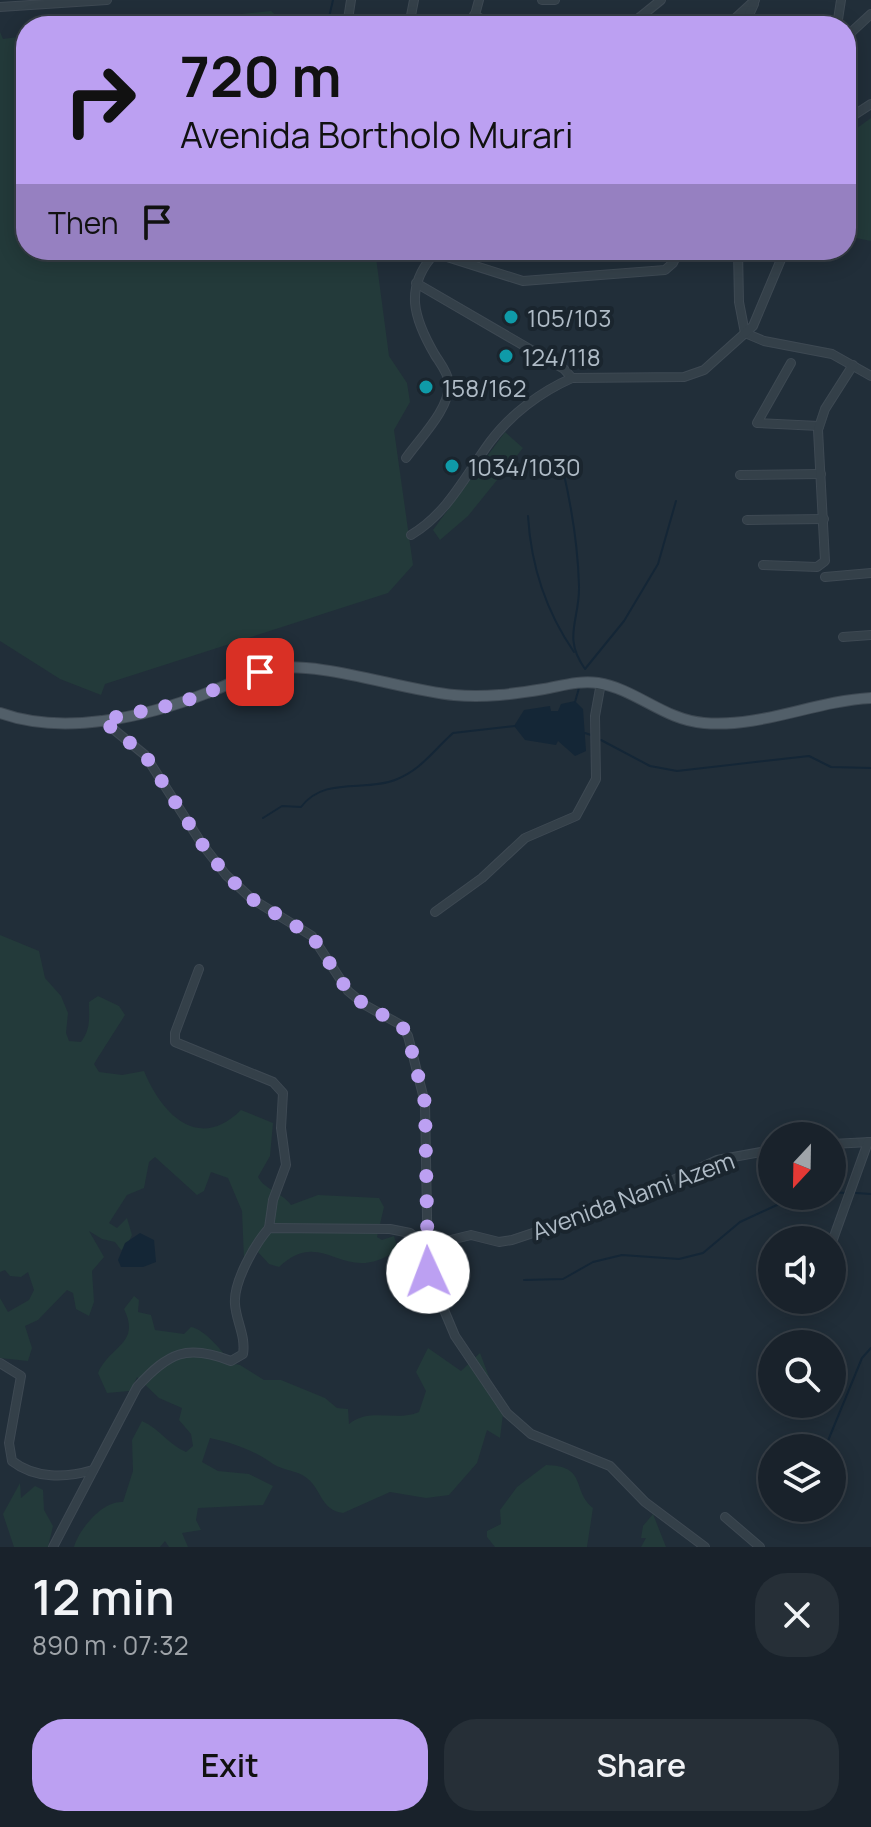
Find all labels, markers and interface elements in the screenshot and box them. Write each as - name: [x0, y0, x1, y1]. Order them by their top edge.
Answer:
- text: 720 m: [180, 37, 342, 114]
- icon: right: [48, 48, 152, 152]
- text: Avenida Bortholo Murari: [180, 110, 573, 159]
- icon: arrive: [135, 200, 179, 244]
- text: Then: [48, 202, 119, 243]
- place label: 105/103: [527, 301, 611, 334]
- marker: 105/103: [502, 308, 520, 326]
- place label: 124/118: [522, 340, 601, 373]
- marker: 124/118: [497, 347, 515, 365]
- place label: 158/162: [442, 371, 526, 404]
- marker: 158/162: [417, 378, 435, 396]
- place label: 1034/1030: [468, 450, 581, 483]
- marker: 1034/1030: [443, 457, 461, 475]
- pin: [226, 638, 294, 706]
- icon: arrive: [238, 650, 282, 694]
- north arrow: [758, 1122, 846, 1210]
- map controls: [758, 1122, 846, 1522]
- street label: Avenida Nami Azem: [527, 1143, 739, 1247]
- button: sound: [758, 1226, 846, 1314]
- position arrow: [386, 1230, 470, 1314]
- button: search: [758, 1330, 846, 1418]
- button: layers: [758, 1434, 846, 1522]
- text: 12 min: [32, 1564, 175, 1629]
- button: close: [755, 1573, 839, 1657]
- text: 890 m · 07:32: [32, 1627, 189, 1663]
- button: Exit: [32, 1719, 428, 1811]
- button: Share: [444, 1719, 839, 1811]

